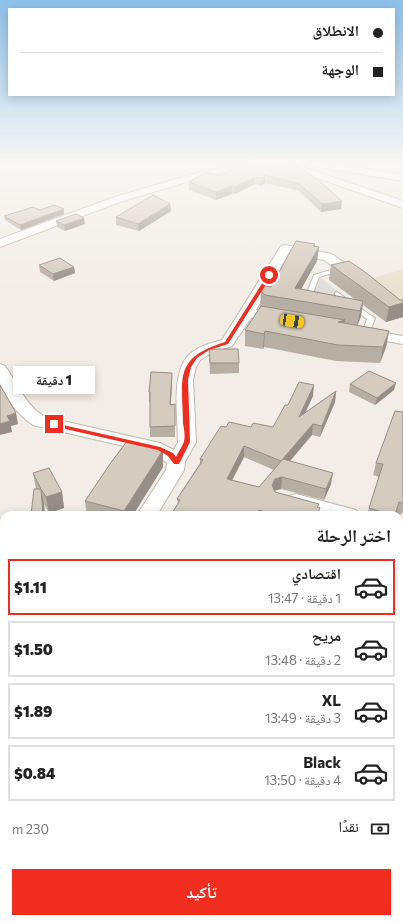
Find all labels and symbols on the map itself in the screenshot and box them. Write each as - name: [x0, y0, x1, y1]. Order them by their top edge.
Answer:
- route start: [260, 266, 278, 284]
- car: [279, 313, 305, 329]
- callout: 1 دقيقة: [13, 366, 95, 394]
- route end: [45, 415, 63, 433]

